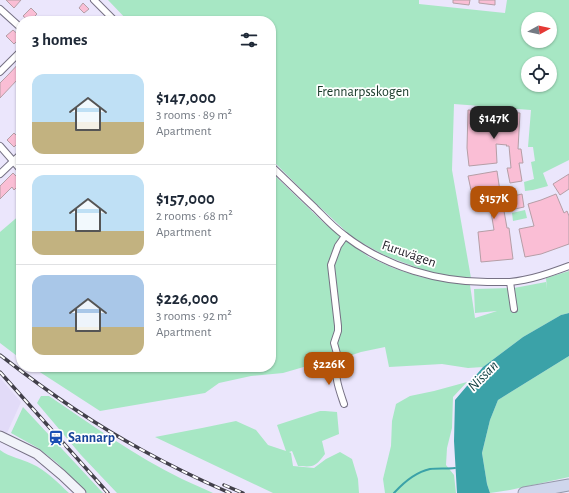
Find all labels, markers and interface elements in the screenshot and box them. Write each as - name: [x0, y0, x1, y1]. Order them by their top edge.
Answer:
- north arrow: [521, 12, 557, 48]
- map controls: [521, 12, 557, 92]
- icon: filters: [238, 29, 260, 51]
- text: 3 homes: [32, 31, 88, 48]
- button: locate: [521, 56, 557, 92]
- park label: Frennarpsskogen: [317, 85, 409, 99]
- text: $147,000: [156, 89, 216, 106]
- icon: home: [64, 90, 112, 138]
- pin: $147K: [466, 106, 522, 140]
- text: 3 rooms · 89 m²: [156, 109, 232, 122]
- text: $147K: [479, 112, 509, 125]
- text: Apartment: [156, 125, 211, 138]
- pin: $157K: [466, 186, 522, 220]
- text: $157,000: [156, 190, 215, 207]
- icon: home: [64, 191, 112, 239]
- text: $157K: [479, 192, 509, 205]
- text: 2 rooms · 68 m²: [156, 210, 233, 223]
- text: Apartment: [156, 226, 211, 239]
- street label: Furuvägen: [380, 238, 438, 270]
- text: $226,000: [156, 290, 218, 307]
- icon: home: [64, 291, 112, 339]
- text: 3 rooms · 92 m²: [156, 310, 232, 323]
- text: Apartment: [156, 326, 211, 339]
- pin: $226K: [301, 352, 357, 386]
- text: $226K: [313, 358, 345, 371]
- water label: Nissan: [465, 358, 501, 394]
- station icon: Sannarp: [47, 429, 65, 447]
- place label: Sannarp: [68, 431, 115, 445]

